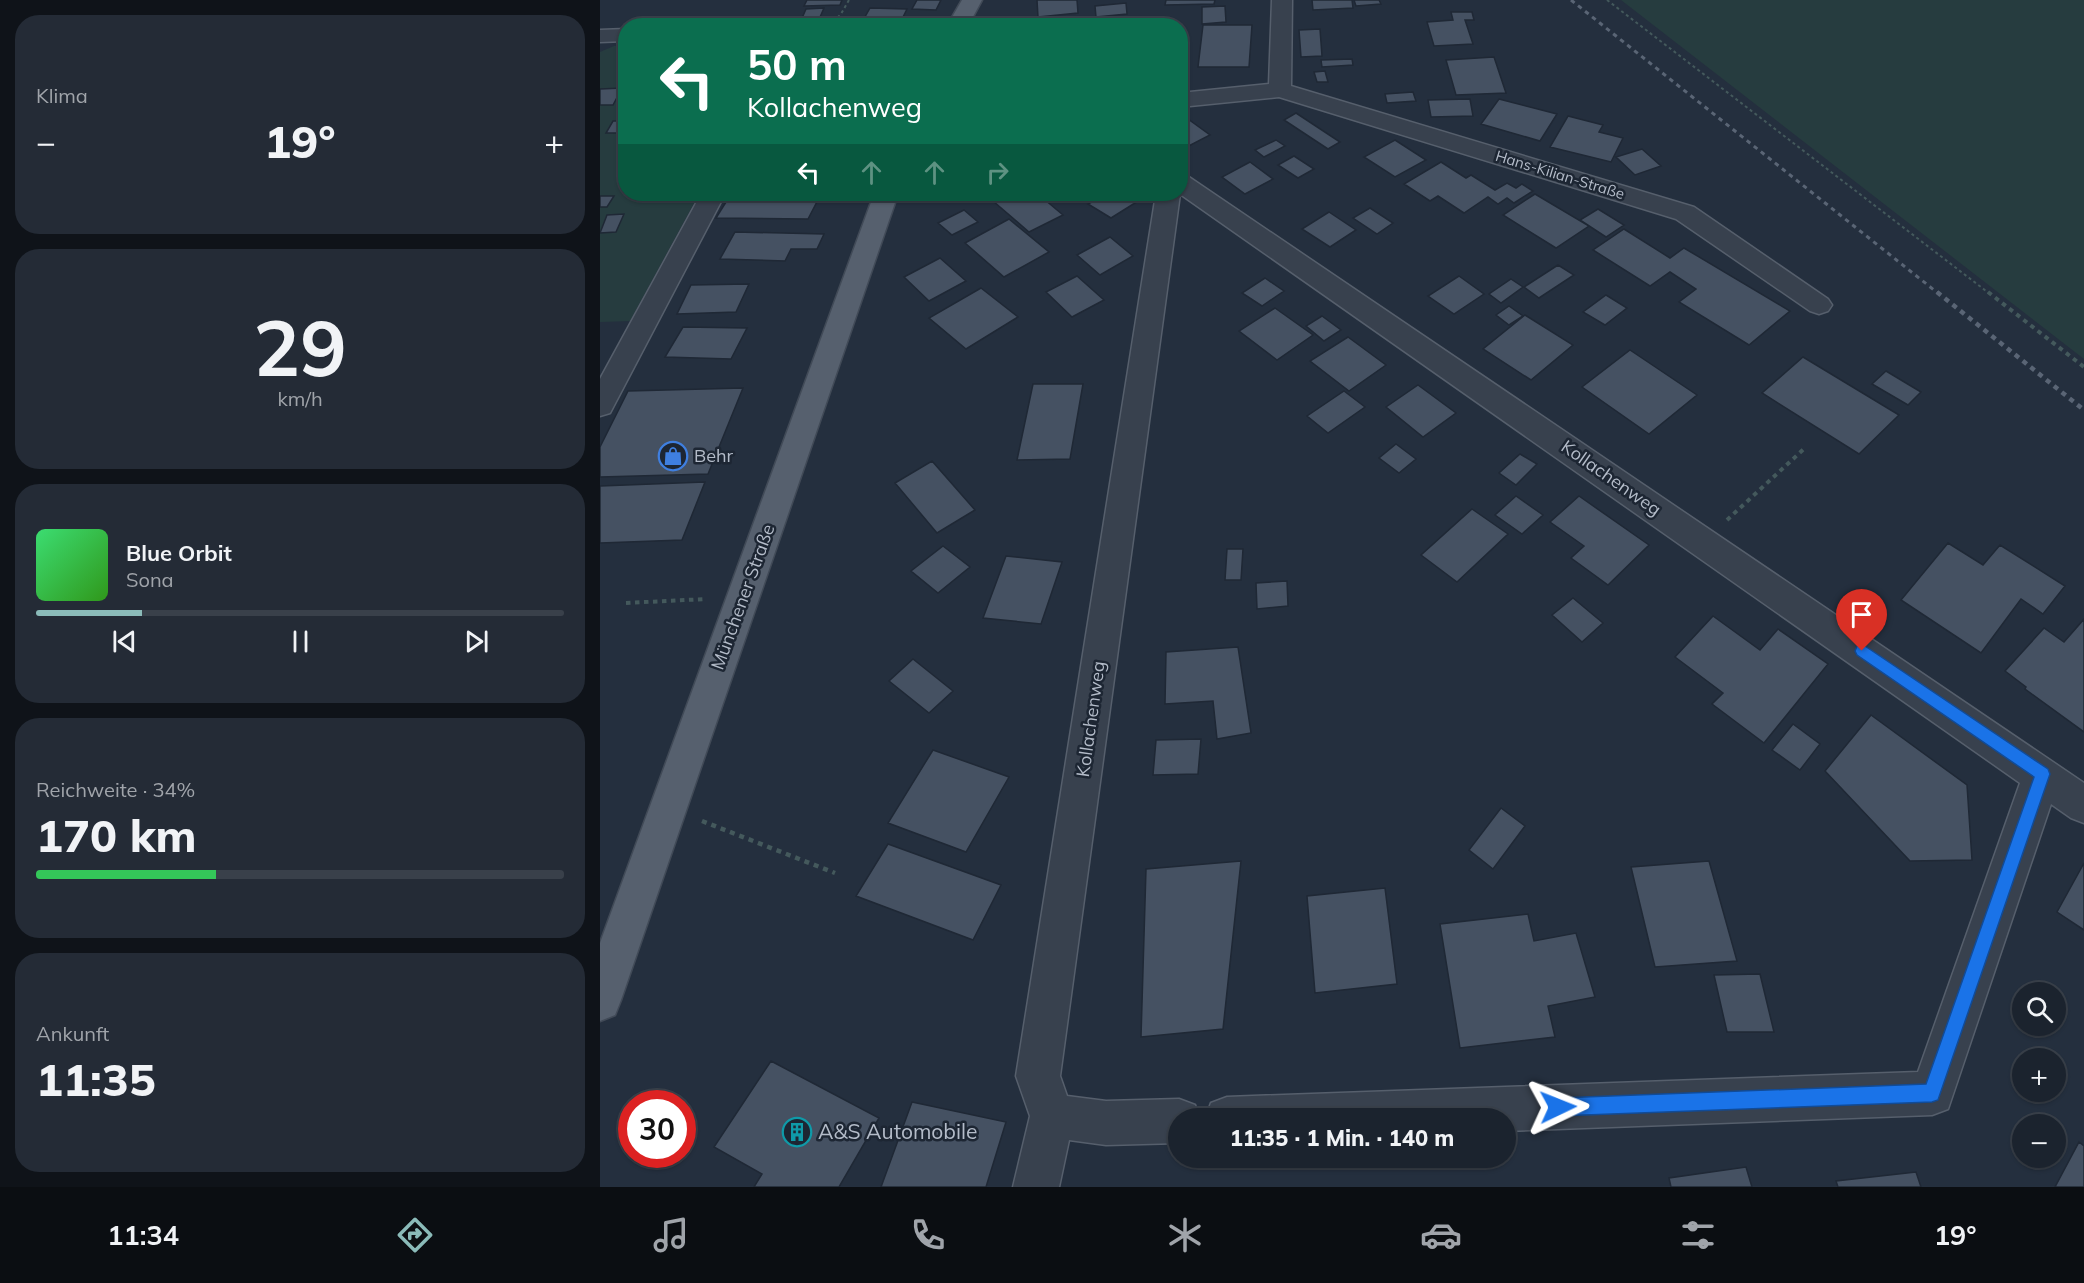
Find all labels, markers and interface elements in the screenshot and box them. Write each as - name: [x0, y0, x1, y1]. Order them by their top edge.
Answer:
- text: 50 m: [747, 38, 847, 91]
- icon: left: [648, 42, 726, 120]
- text: Klima: [36, 83, 88, 108]
- text: Kollachenweg: [747, 90, 922, 124]
- text: 19°: [264, 113, 336, 169]
- text: −: [36, 121, 56, 162]
- text: +: [544, 121, 564, 162]
- street label: Hans-Kilian-Straße: [1493, 146, 1627, 203]
- icon: left: [792, 156, 825, 189]
- icon: ahead: [855, 156, 888, 189]
- icon: ahead: [918, 156, 951, 189]
- icon: right: [981, 156, 1014, 189]
- text: 29: [253, 298, 347, 396]
- text: km/h: [277, 386, 323, 411]
- street label: Kollachenweg: [1557, 435, 1666, 520]
- shop icon: Behr: [657, 440, 689, 472]
- place label: Behr: [694, 444, 734, 467]
- street label: Münchener Straße: [706, 521, 780, 673]
- text: Blue Orbit: [126, 539, 232, 567]
- text: Sona: [126, 567, 174, 592]
- pin: [1836, 589, 1887, 651]
- icon: arrive: [1845, 598, 1878, 631]
- icon: previous: [108, 625, 141, 658]
- icon: pause: [284, 625, 317, 658]
- icon: next: [460, 625, 493, 658]
- street label: Kollachenweg: [1071, 660, 1110, 778]
- text: Reichweite · 34%: [36, 777, 195, 802]
- text: 170 km: [36, 807, 197, 863]
- map controls: [2012, 982, 2066, 1168]
- button: search: [2012, 982, 2066, 1036]
- text: Ankunft: [36, 1021, 109, 1046]
- button: +: [2012, 1048, 2066, 1102]
- text: 11:35: [36, 1051, 156, 1107]
- position arrow: [1526, 1075, 1590, 1139]
- speed limit sign: 30: [618, 1090, 696, 1168]
- button: −: [2012, 1114, 2066, 1168]
- building icon: A&S Automobile: [781, 1116, 813, 1148]
- place label: A&S Automobile: [818, 1118, 977, 1144]
- text: 11:35 · 1 Min. · 140 m: [1230, 1124, 1454, 1152]
- icon: directions: [394, 1214, 436, 1256]
- icon: music: [650, 1214, 692, 1256]
- icon: phone: [907, 1214, 949, 1256]
- icon: climate: [1164, 1214, 1206, 1256]
- icon: car: [1420, 1214, 1462, 1256]
- icon: filters: [1677, 1214, 1719, 1256]
- text: 11:34: [107, 1218, 179, 1252]
- text: 19°: [1934, 1218, 1977, 1252]

